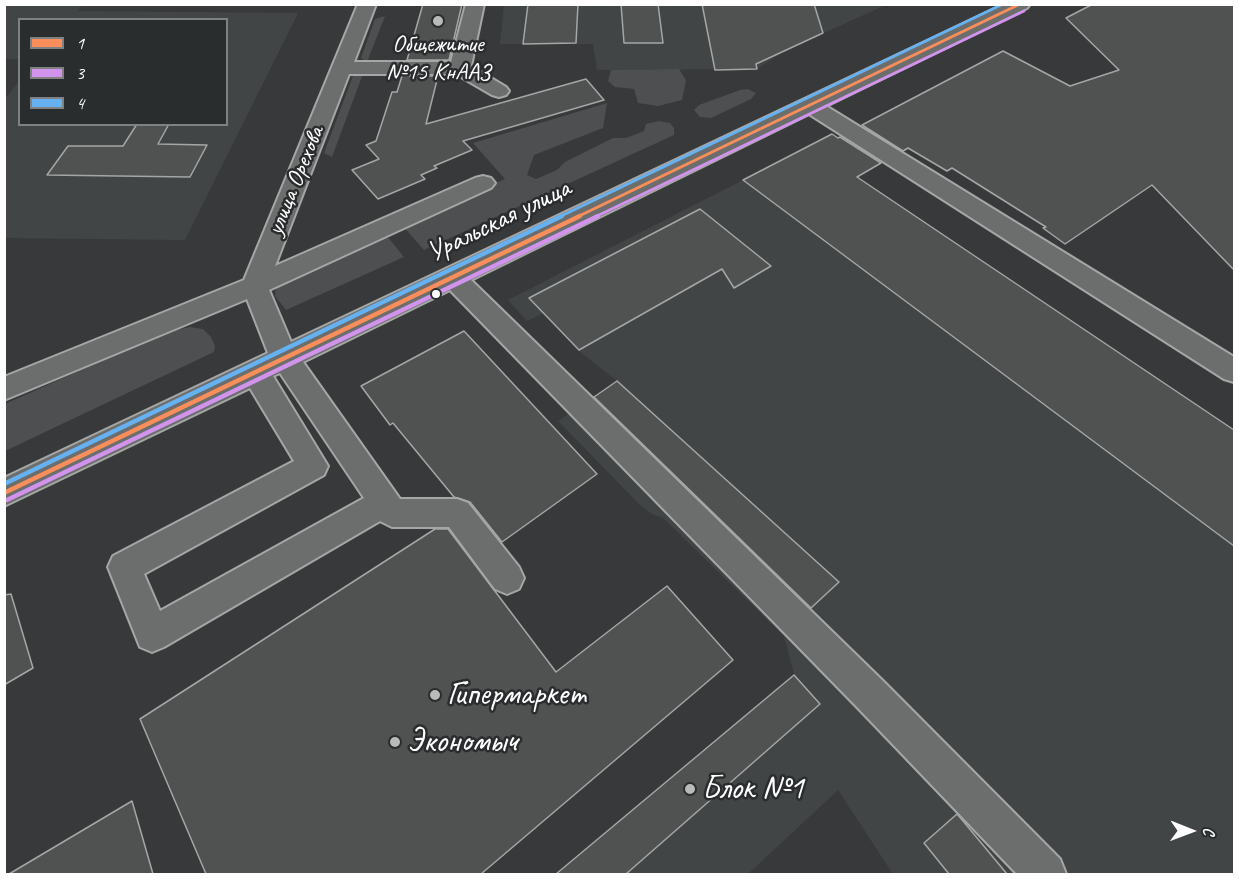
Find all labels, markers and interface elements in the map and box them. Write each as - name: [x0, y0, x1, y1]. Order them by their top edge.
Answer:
- marker: Общежитие №15 КнААЗ: [431, 14, 445, 28]
- legend: [18, 18, 228, 126]
- place label: Общежитие №15 КнААЗ: [386, 31, 490, 87]
- text: 1: [76, 32, 84, 54]
- text: 3: [76, 62, 84, 84]
- text: 4: [76, 92, 84, 114]
- street label: улица Орехова: [261, 122, 331, 240]
- street label: Уральская улица: [422, 172, 576, 270]
- unlabelled marker: [430, 288, 442, 300]
- place label: Гипермаркет: [447, 675, 586, 715]
- marker: Гипермаркет: [428, 688, 442, 702]
- place label: Экономыч: [407, 722, 517, 762]
- marker: Экономыч: [388, 735, 402, 749]
- place label: Блок №1: [702, 769, 804, 809]
- marker: Блок №1: [683, 782, 697, 796]
- north arrow: [1161, 801, 1221, 861]
- text: С: [1199, 827, 1219, 835]

